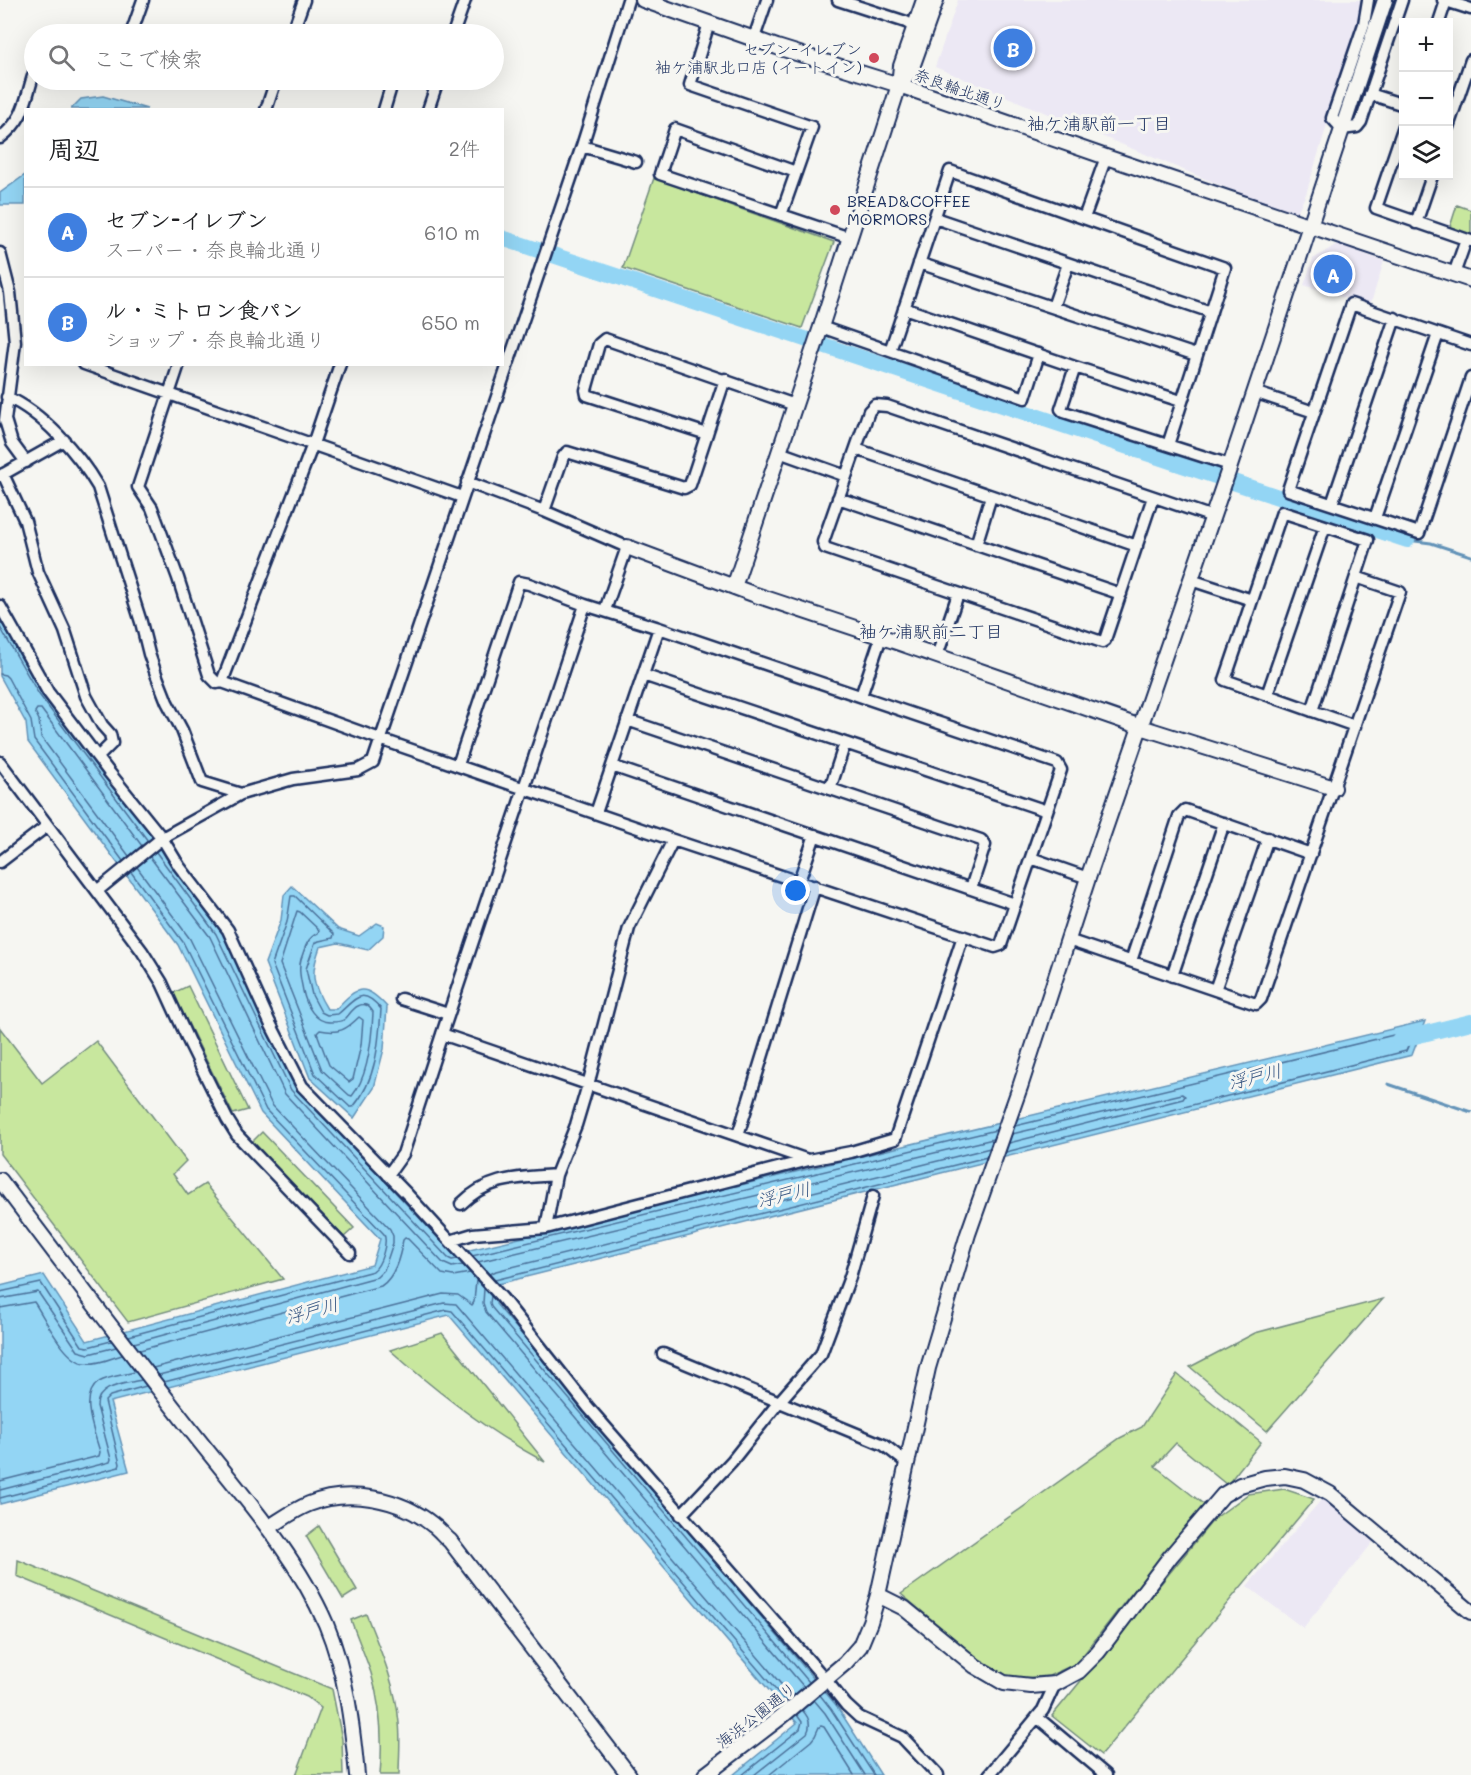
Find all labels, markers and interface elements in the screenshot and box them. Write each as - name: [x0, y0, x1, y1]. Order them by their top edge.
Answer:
- map controls: [1399, 18, 1453, 180]
- button: +: [1399, 18, 1453, 72]
- search box: [24, 24, 504, 90]
- pin: B: [994, 26, 1032, 70]
- place label: セブン-イレブン 袖ケ浦駅北口店 (イートイン): [655, 38, 862, 77]
- icon: search: [45, 41, 78, 74]
- text: ここで検索: [93, 44, 203, 73]
- marker: セブン-イレブン 袖ケ浦駅北口店 (イートイン): [867, 51, 881, 65]
- street label: 奈良輪北通り: [911, 63, 1009, 114]
- button: −: [1399, 72, 1453, 126]
- district label: 袖ケ浦駅前一丁目: [1027, 111, 1171, 135]
- button: layers: [1399, 126, 1453, 180]
- text: 周辺: [48, 132, 100, 166]
- text: 2件: [449, 135, 480, 161]
- place label: BREAD&COFFEE MORMORS: [847, 190, 970, 229]
- marker: BREAD&COFFEE MORMORS: [828, 203, 842, 217]
- text: セブン-イレブン: [105, 205, 268, 234]
- text: A: [61, 219, 74, 245]
- text: 610 m: [424, 219, 480, 245]
- text: スーパー · 奈良輪北通り: [105, 236, 326, 262]
- pin: A: [1314, 252, 1352, 296]
- text: ル・ミトロン食パン: [105, 295, 303, 324]
- text: B: [61, 309, 74, 335]
- text: 650 m: [422, 309, 480, 335]
- text: ショップ · 奈良輪北通り: [105, 326, 326, 352]
- district label: 袖ケ浦駅前二丁目: [859, 619, 1003, 643]
- your location: [781, 876, 810, 905]
- water label: 浮戸川: [1226, 1058, 1284, 1094]
- water label: 浮戸川: [755, 1176, 813, 1212]
- water label: 浮戸川: [283, 1291, 341, 1329]
- street label: 海浜公園通り: [711, 1677, 800, 1752]

